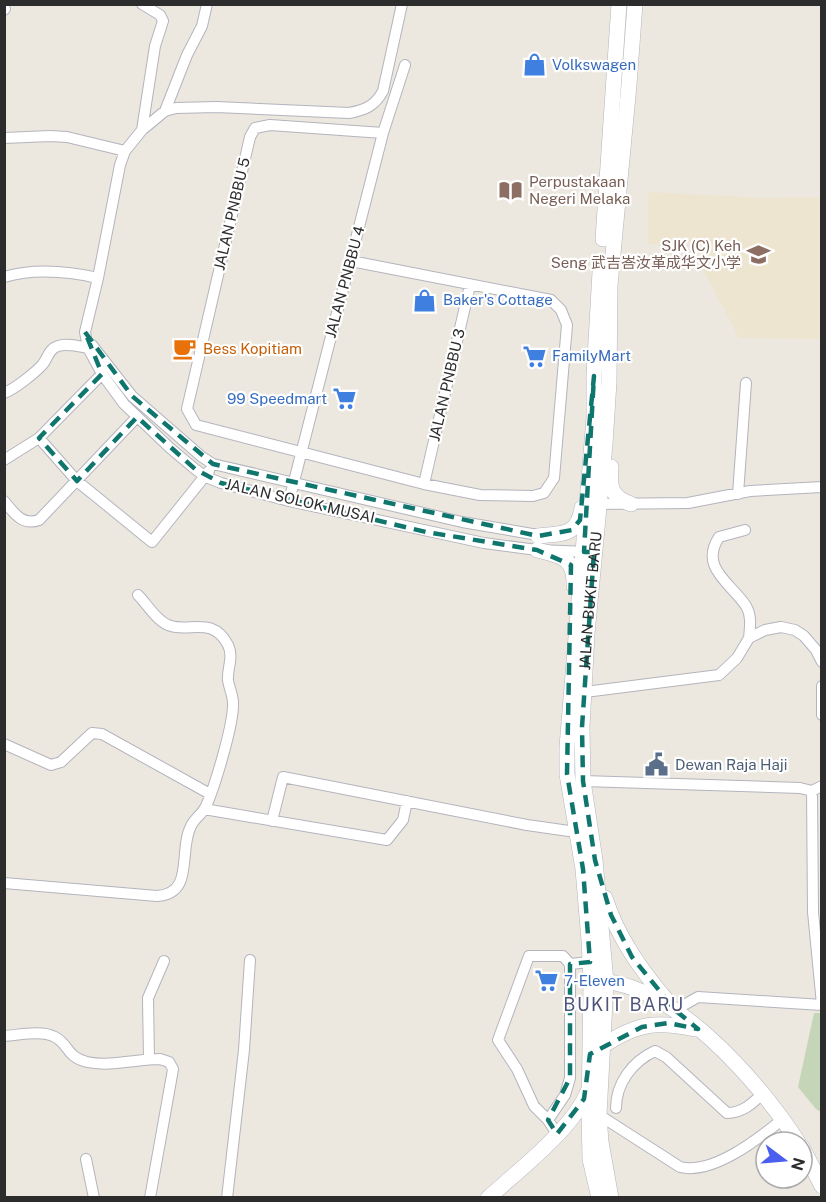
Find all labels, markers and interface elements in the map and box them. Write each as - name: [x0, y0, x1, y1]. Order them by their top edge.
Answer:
- shop icon: Volkswagen: [521, 52, 547, 78]
- place label: Volkswagen: [552, 56, 636, 73]
- street label: JALAN PNBBU 5: [210, 156, 253, 272]
- place label: Perpustakaan Negeri Melaka: [529, 173, 630, 207]
- library icon: Perpustakaan Negeri Melaka: [498, 178, 524, 204]
- street label: JALAN PNBBU 4: [321, 224, 368, 340]
- place label: SJK (C) Keh Seng 武吉峇汝革成华文小学: [551, 237, 741, 271]
- school or university icon: SJK (C) Keh Seng 武吉峇汝革成华文小学: [746, 242, 772, 268]
- shop icon: Baker's Cottage: [412, 287, 438, 313]
- place label: Baker's Cottage: [443, 291, 553, 308]
- street label: JALAN PNBBU 3: [425, 327, 468, 443]
- cafe icon: Bess Kopitiam: [172, 336, 198, 362]
- place label: Bess Kopitiam: [203, 340, 302, 357]
- supermarket icon: FamilyMart: [521, 343, 547, 369]
- place label: FamilyMart: [552, 347, 631, 364]
- supermarket icon: 99 Speedmart: [332, 386, 358, 412]
- place label: 99 Speedmart: [227, 390, 327, 407]
- street label: JALAN SOLOK MUSAI: [224, 475, 377, 526]
- street label: JALAN BUKIT BARU: [576, 531, 605, 671]
- public building icon: Dewan Raja Haji: [644, 752, 670, 778]
- place label: Dewan Raja Haji: [675, 756, 788, 773]
- supermarket icon: 7-Eleven: [533, 968, 559, 994]
- place label: 7-Eleven: [564, 972, 625, 989]
- district label: BUKIT BARU: [563, 994, 685, 1015]
- north arrow: [754, 1130, 814, 1190]
- text: N: [787, 1155, 809, 1173]

